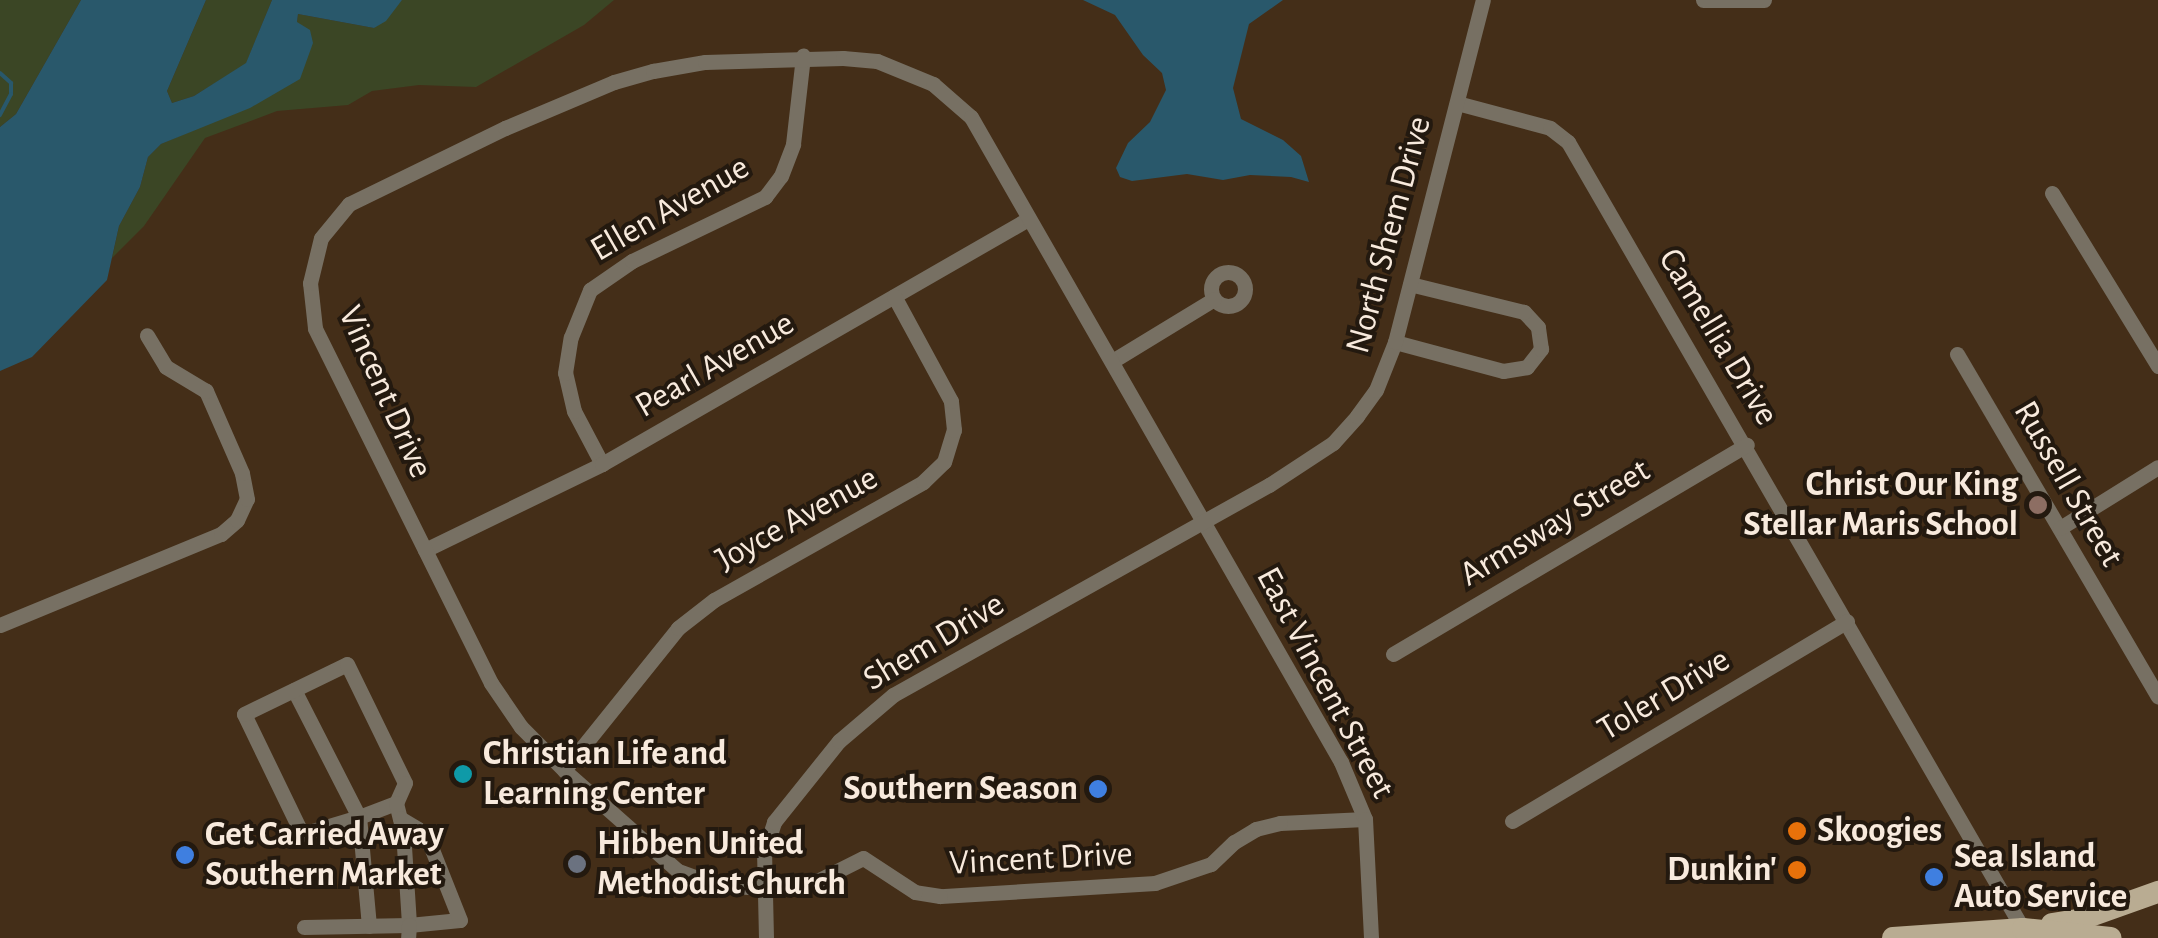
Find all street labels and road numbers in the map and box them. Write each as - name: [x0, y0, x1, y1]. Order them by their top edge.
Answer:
- street label: North Shem Drive: [1337, 112, 1441, 358]
- street label: Ellen Avenue: [583, 147, 757, 271]
- street label: Camellia Drive: [1649, 241, 1787, 433]
- street label: Vincent Drive: [328, 300, 442, 484]
- street label: Pearl Avenue: [628, 303, 802, 427]
- street label: Russell Street: [2004, 394, 2132, 574]
- street label: Armsway Street: [1452, 450, 1658, 596]
- street label: Joyce Avenue: [709, 457, 885, 581]
- street label: East Vincent Street: [1246, 560, 1404, 806]
- street label: Shem Drive: [856, 584, 1012, 700]
- street label: Toler Drive: [1590, 639, 1738, 751]
- street label: Vincent Drive: [948, 833, 1134, 885]

